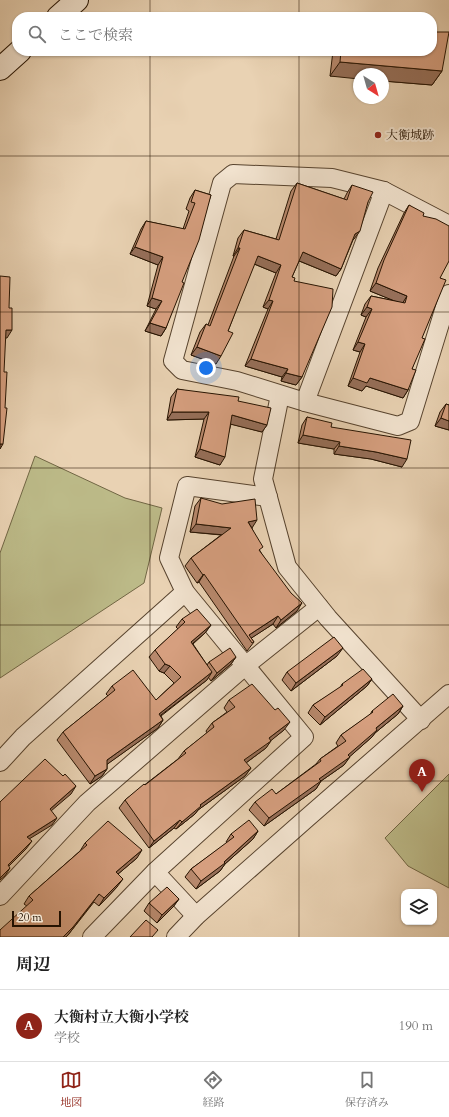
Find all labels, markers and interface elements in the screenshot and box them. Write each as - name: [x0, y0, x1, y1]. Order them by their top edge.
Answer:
- search box: [12, 12, 437, 56]
- icon: search: [26, 23, 48, 45]
- text: ここで検索: [58, 25, 133, 45]
- north arrow: [353, 68, 389, 104]
- place label: 大衡城跡: [386, 127, 434, 143]
- marker: 大衡城跡: [373, 130, 383, 140]
- your location: [196, 358, 216, 378]
- pin: A: [409, 759, 435, 792]
- map controls: [401, 889, 437, 925]
- button: layers: [401, 889, 437, 925]
- scale bar: [12, 909, 61, 928]
- text: 20 m: [18, 910, 42, 925]
- text: 周辺: [16, 953, 50, 976]
- text: 大衡村立大衡小学校: [54, 1007, 189, 1027]
- text: A: [24, 1017, 34, 1035]
- text: 190 m: [399, 1017, 433, 1035]
- text: 学校: [54, 1029, 80, 1047]
- tab: 地図: [60, 1069, 82, 1110]
- tab: 経路: [202, 1069, 224, 1110]
- tab: 保存済み: [345, 1069, 389, 1110]

